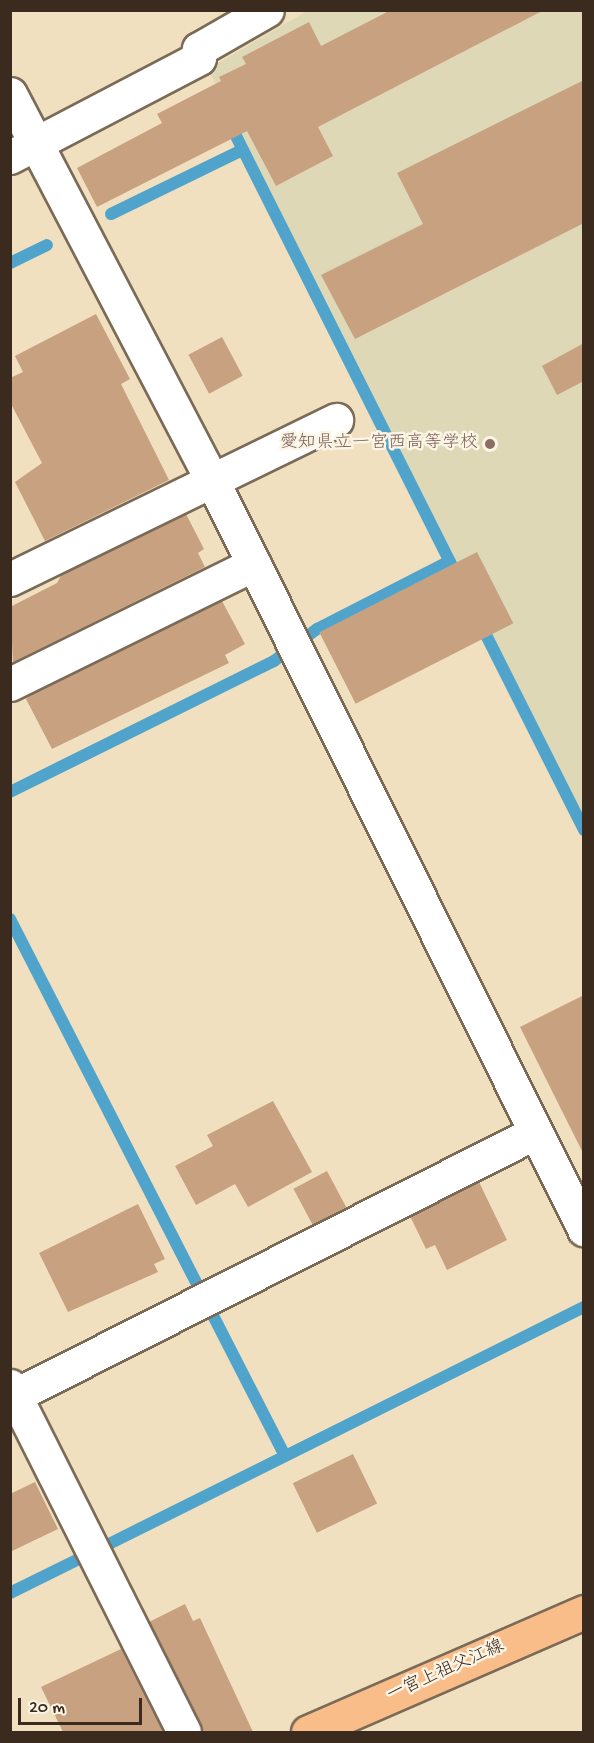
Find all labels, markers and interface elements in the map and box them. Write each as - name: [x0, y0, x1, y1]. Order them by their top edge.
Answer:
- place label: 愛知県立一宮西高等学校: [280, 433, 478, 455]
- marker: 愛知県立一宮西高等学校: [483, 437, 497, 451]
- street label: 一宮上祖父江線: [384, 1637, 508, 1707]
- scale bar: [21, 1686, 146, 1724]
- text: 20 m: [29, 1698, 65, 1719]

